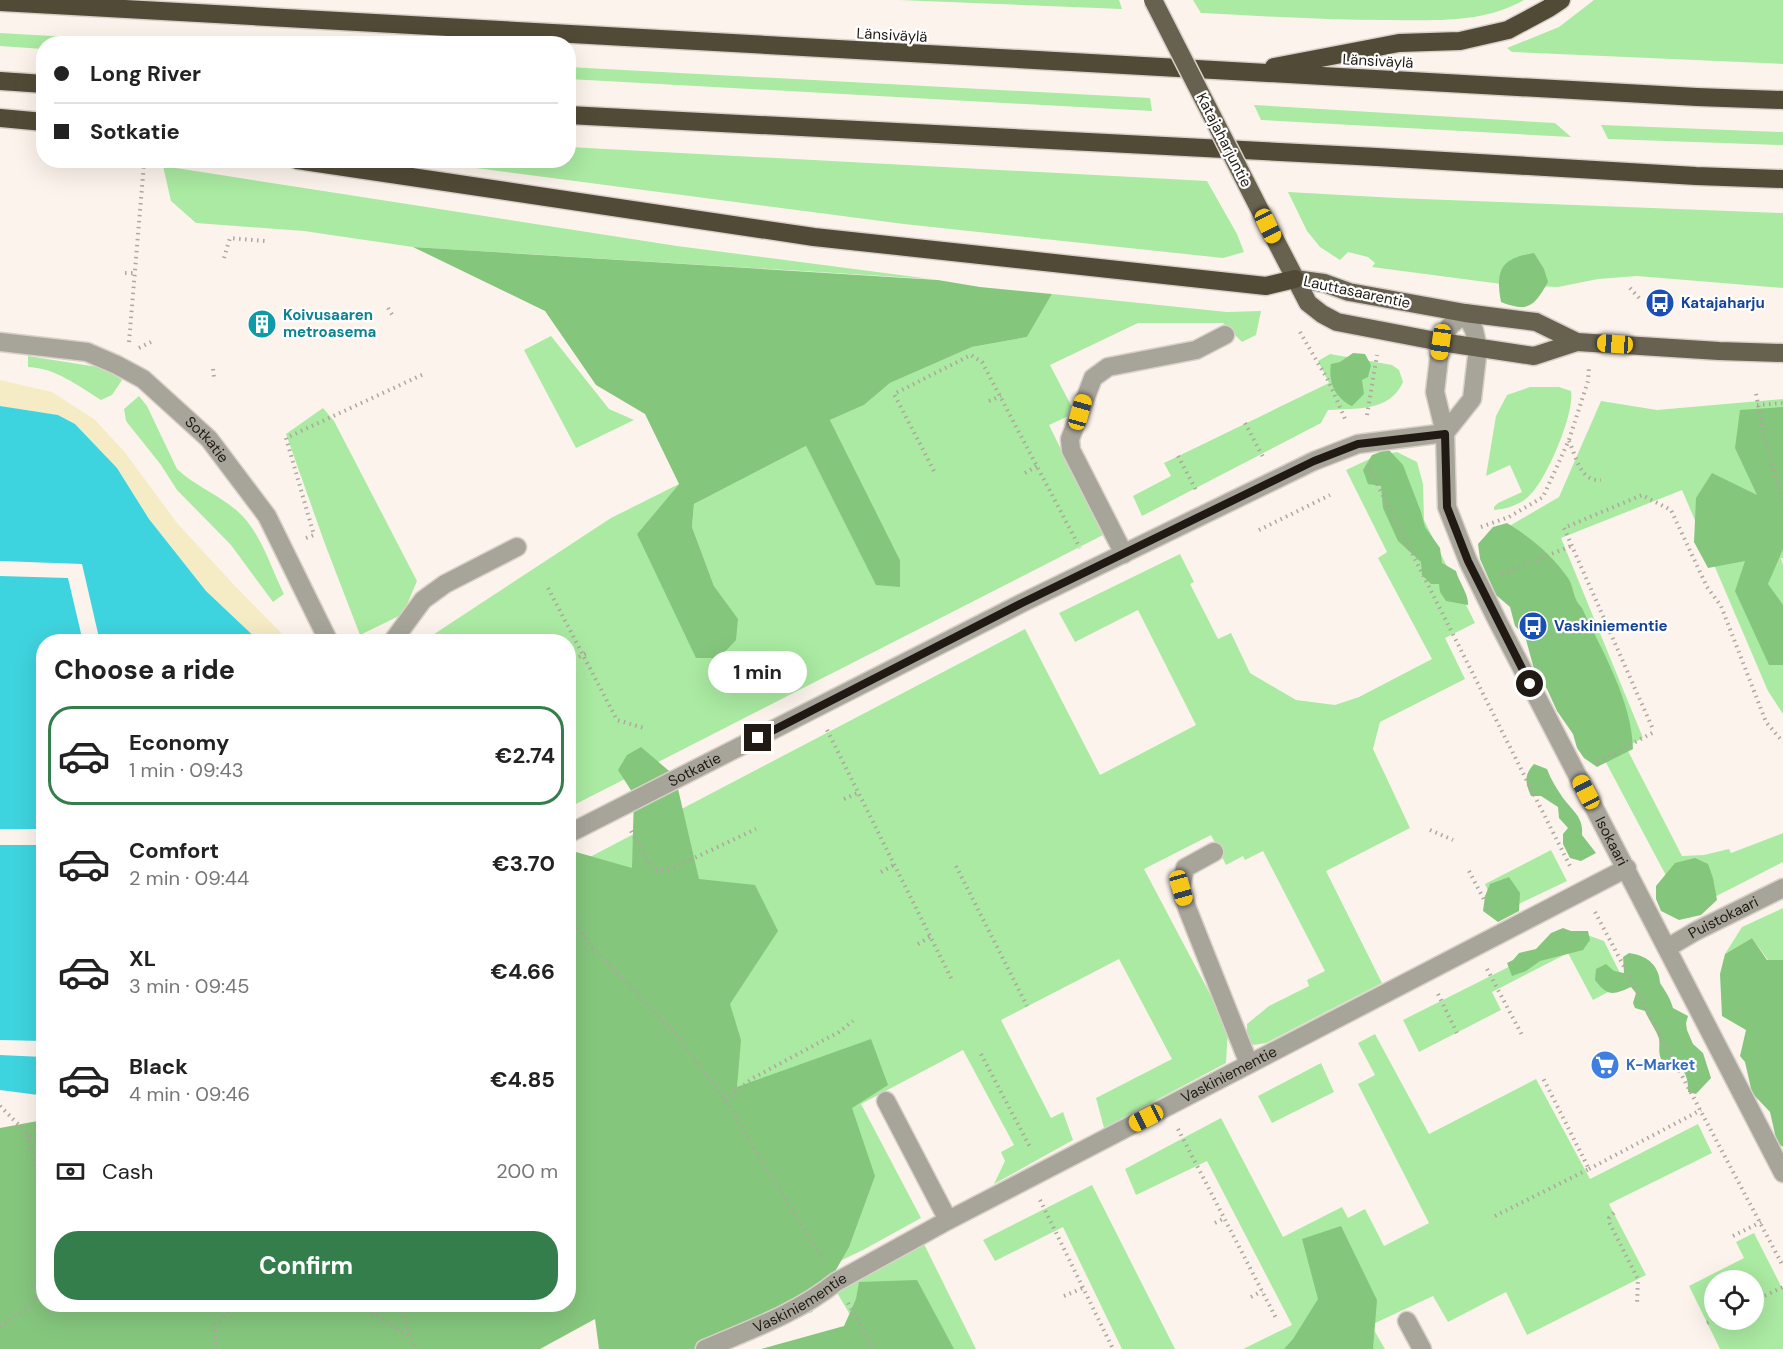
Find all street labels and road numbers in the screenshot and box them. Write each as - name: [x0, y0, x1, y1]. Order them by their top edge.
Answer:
- street label: Länsiväylä: [856, 23, 928, 47]
- street label: Länsiväylä: [1342, 49, 1414, 73]
- street label: Katajaharjuntie: [1192, 89, 1256, 191]
- street label: Lauttasaarentie: [1302, 271, 1412, 313]
- street label: Sotkatie: [181, 412, 233, 467]
- street label: Sotkatie: [665, 748, 724, 791]
- street label: Isokaari: [1590, 813, 1632, 869]
- street label: Puistokaari: [1684, 892, 1762, 943]
- street label: Vaskiniementie: [1178, 1041, 1280, 1108]
- street label: Vaskiniementie: [750, 1268, 850, 1338]

